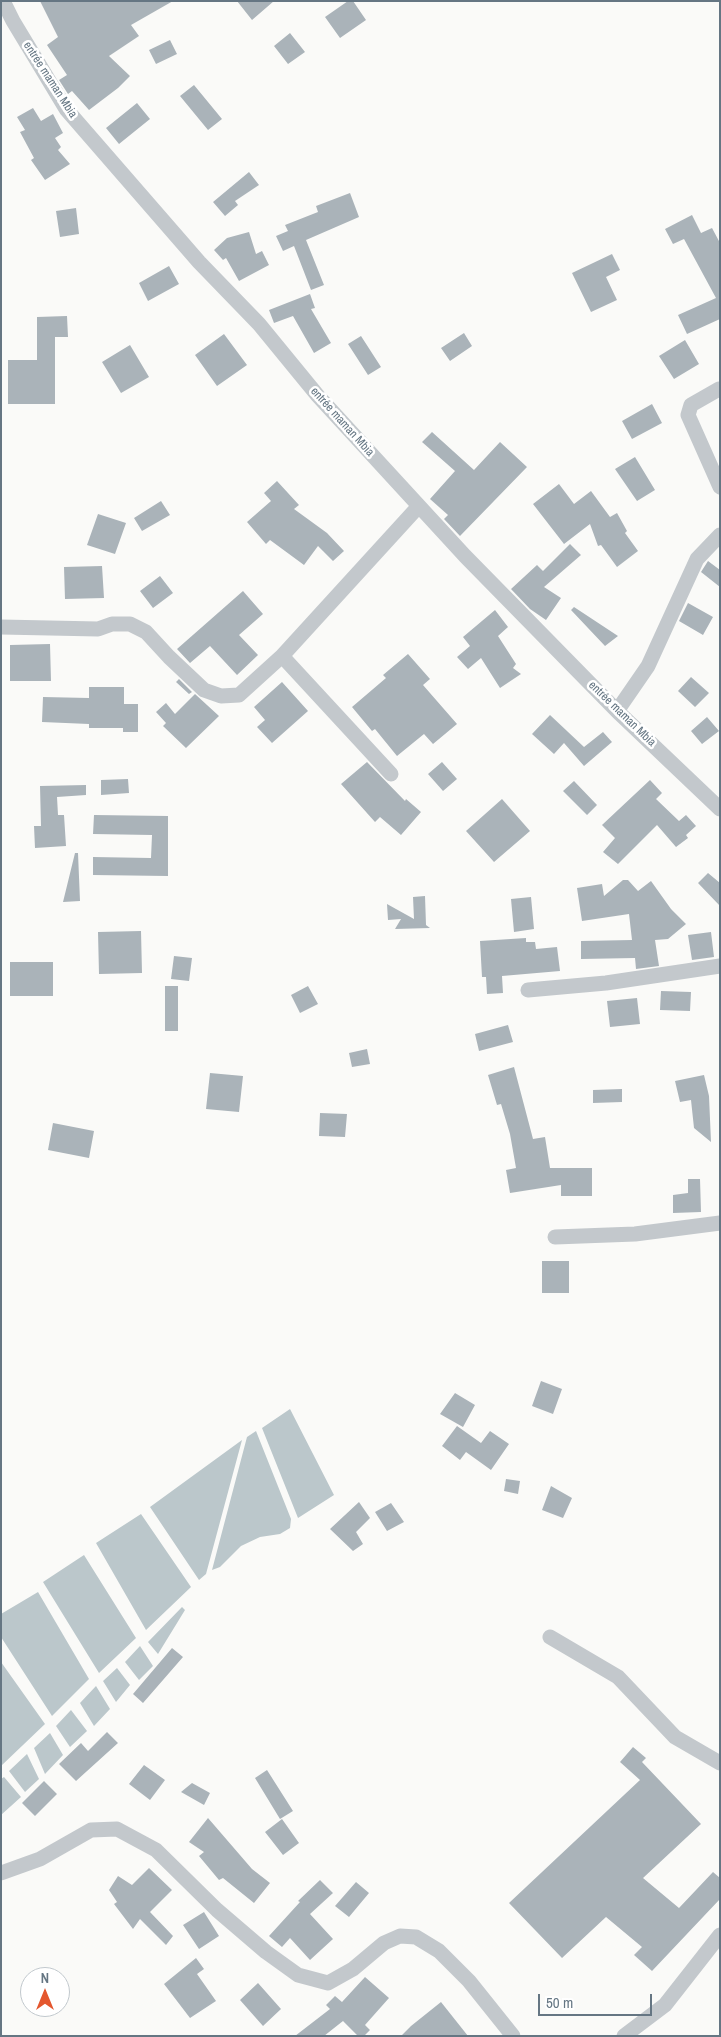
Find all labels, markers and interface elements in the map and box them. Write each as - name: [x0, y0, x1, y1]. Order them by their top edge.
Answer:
- street label: entrée maman Mbia: [20, 39, 80, 121]
- street label: entrée maman Mbia: [307, 384, 377, 460]
- street label: entrée maman Mbia: [585, 678, 659, 750]
- north arrow: [20, 1967, 70, 2017]
- text: N: [41, 1969, 49, 1987]
- scale bar: [541, 1984, 655, 2016]
- text: 50 m: [546, 1992, 573, 2013]

